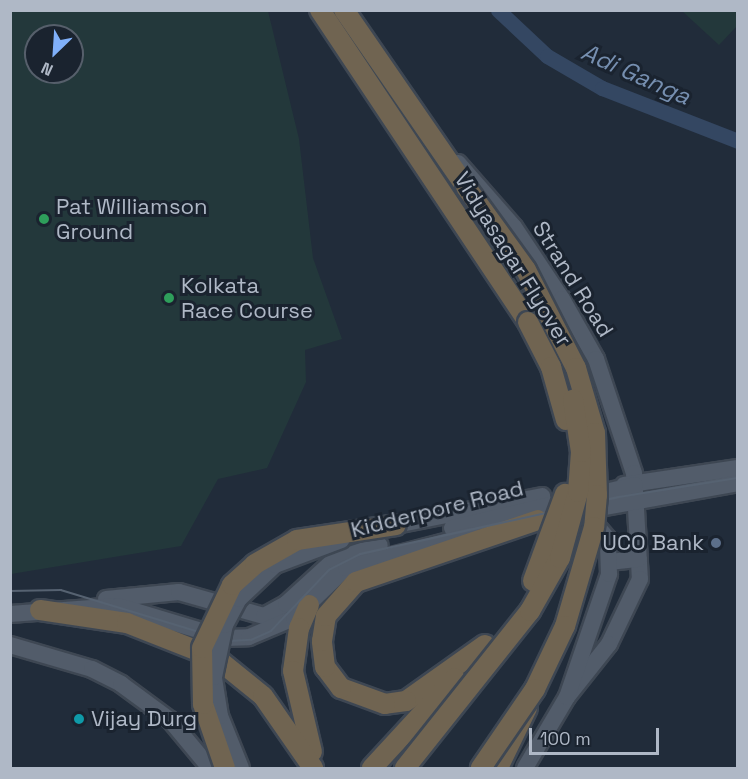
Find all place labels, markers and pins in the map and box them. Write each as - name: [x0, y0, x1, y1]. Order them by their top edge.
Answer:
- place label: Pat Williamson Ground: [56, 193, 208, 244]
- marker: Pat Williamson Ground: [37, 212, 51, 226]
- place label: Kolkata Race Course: [181, 272, 313, 324]
- marker: Kolkata Race Course: [162, 291, 176, 305]
- place label: UCO Bank: [602, 530, 704, 556]
- marker: UCO Bank: [709, 536, 723, 550]
- place label: Vijay Durg: [91, 706, 197, 732]
- marker: Vijay Durg: [72, 712, 86, 726]

